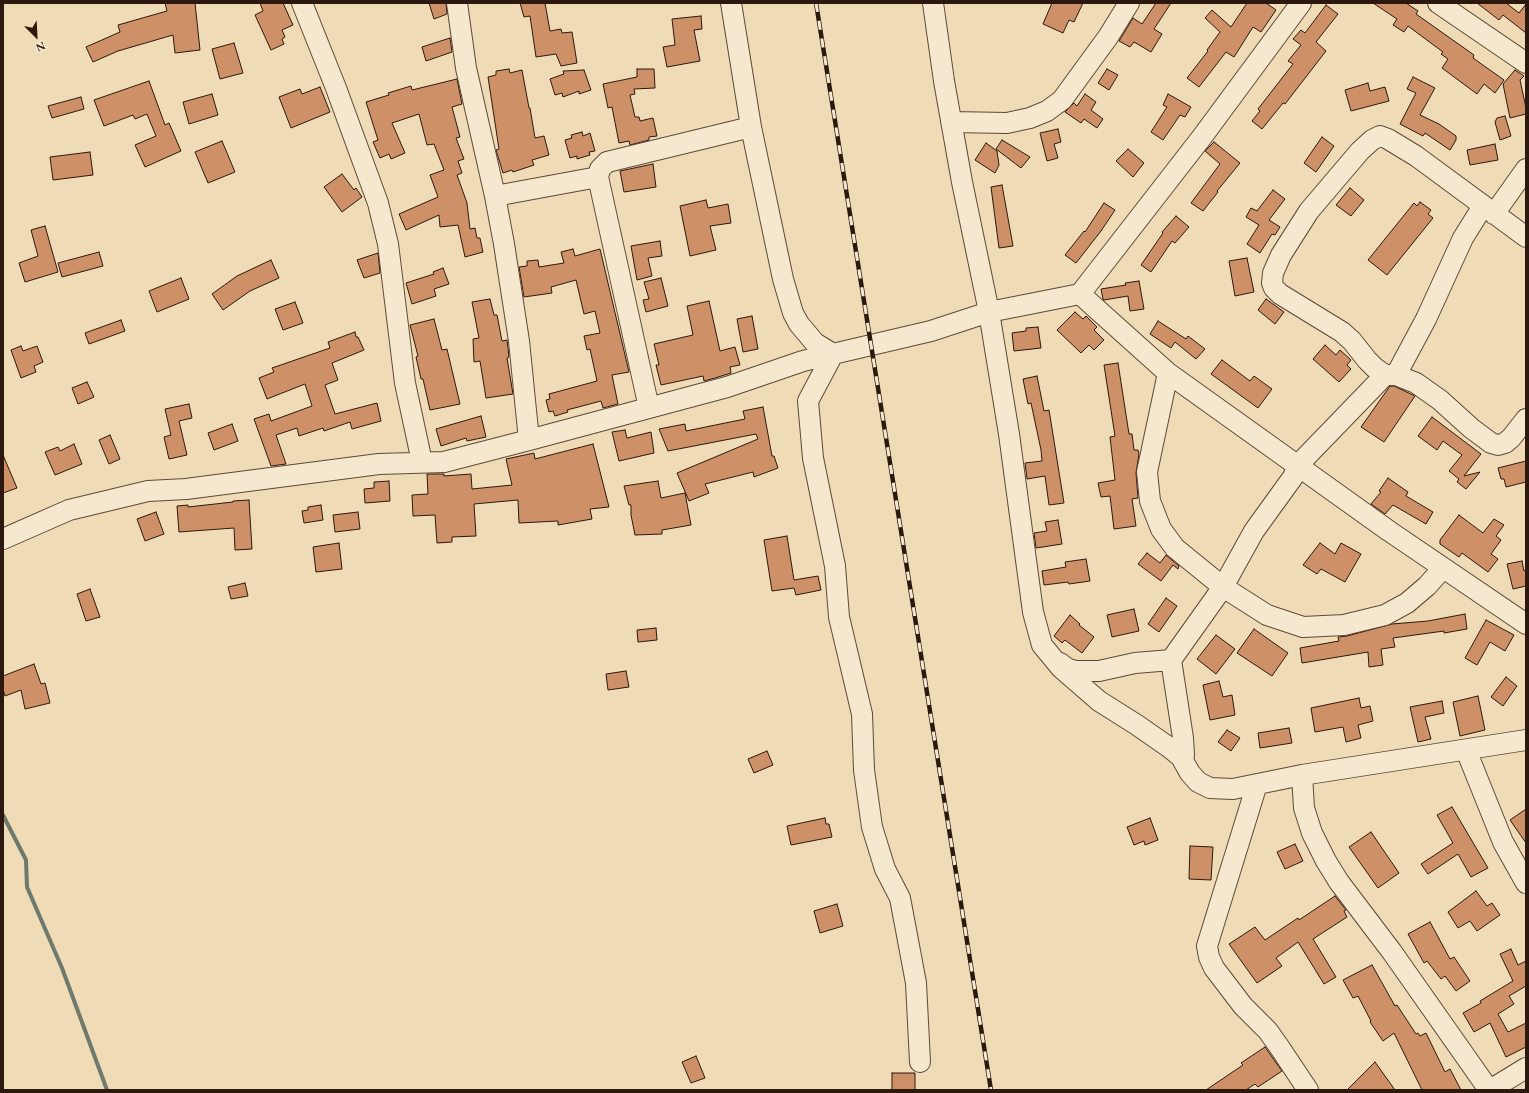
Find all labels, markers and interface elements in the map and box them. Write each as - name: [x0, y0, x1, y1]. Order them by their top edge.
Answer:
- north arrow: [16, 16, 56, 56]
- text: N: [34, 39, 48, 55]

